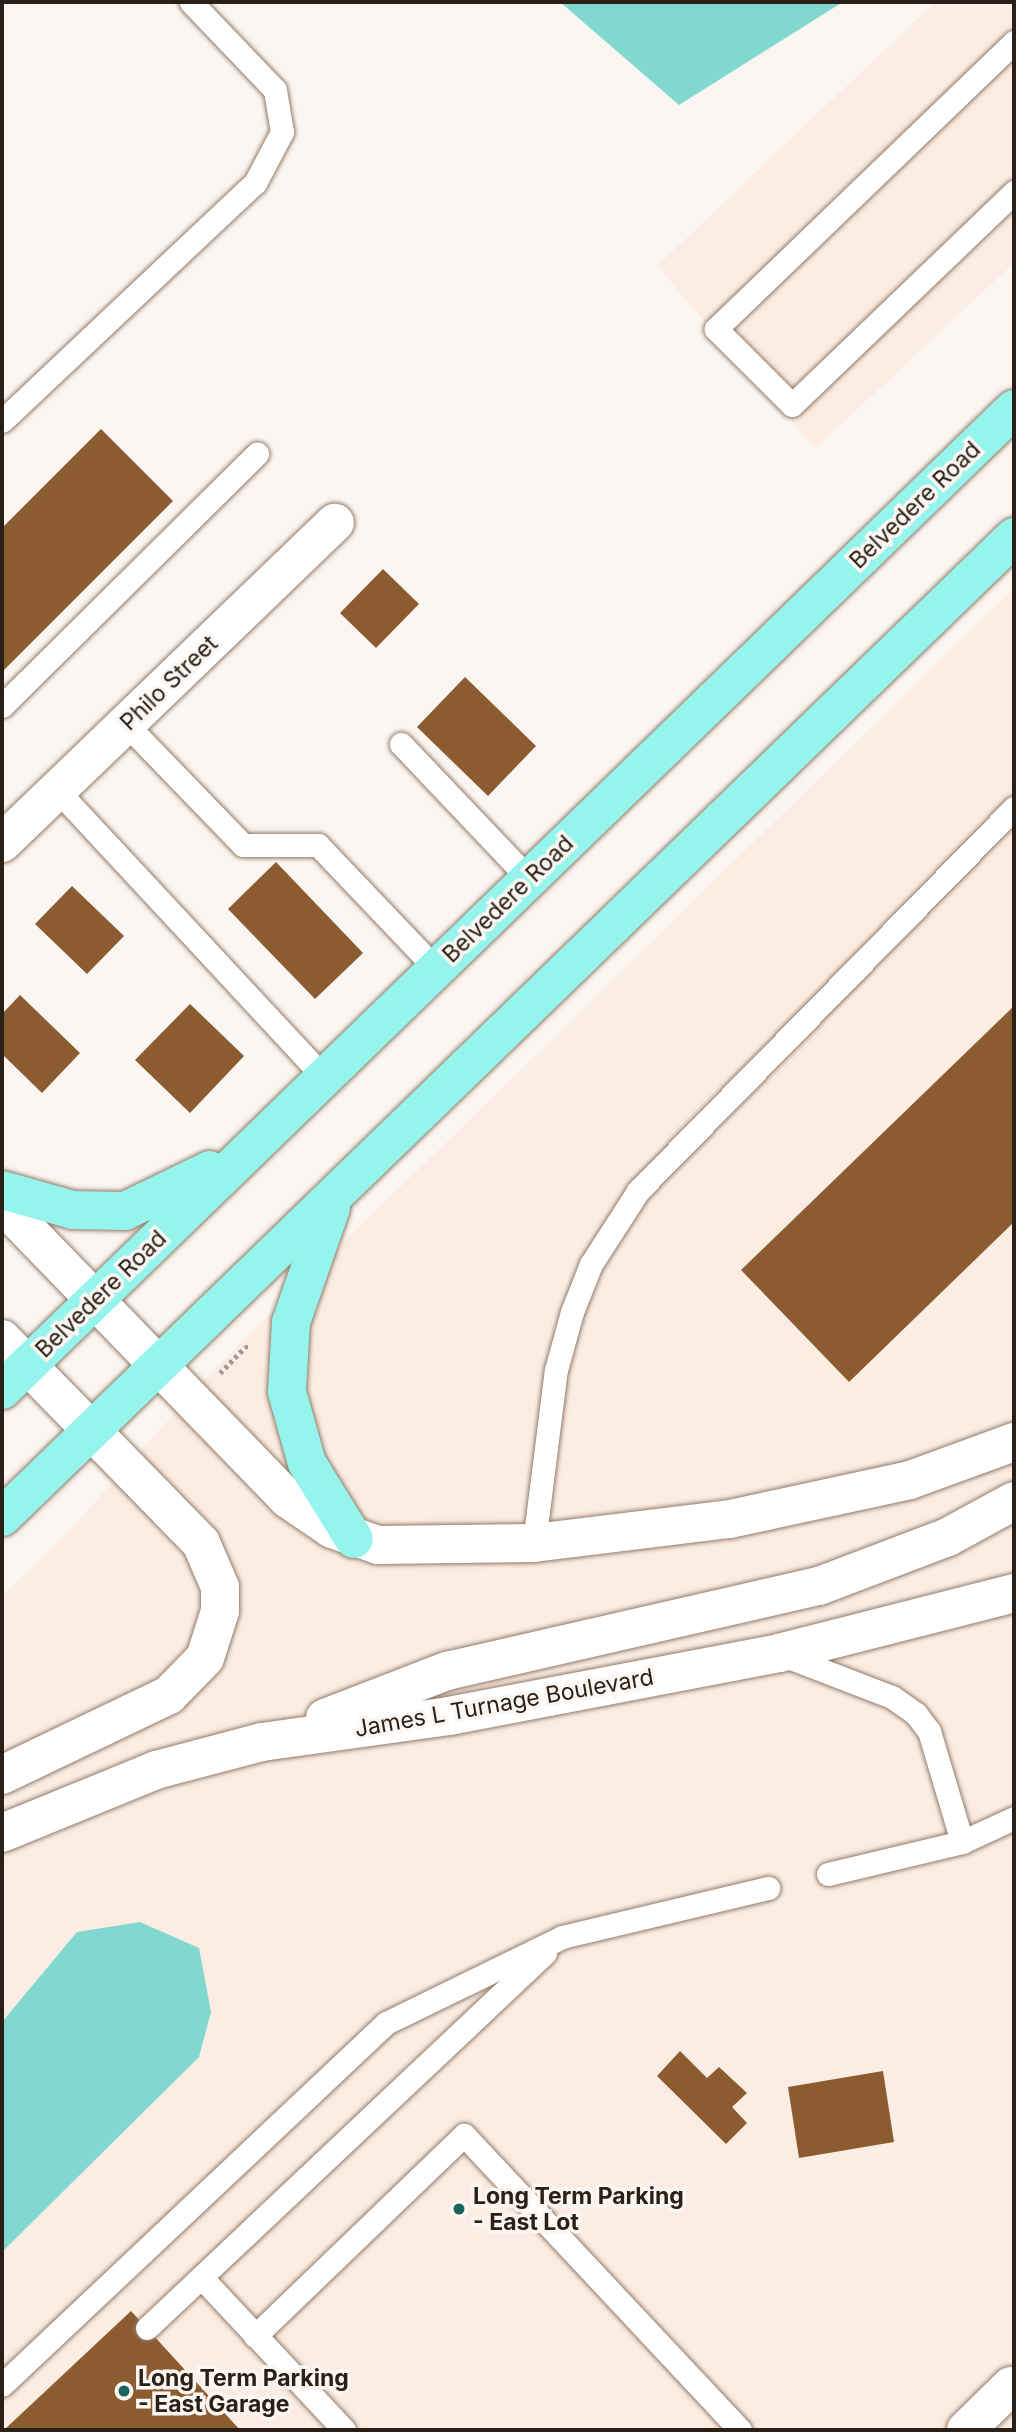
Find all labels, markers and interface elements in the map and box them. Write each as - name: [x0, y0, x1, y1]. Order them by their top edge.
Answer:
- street label: Belvedere Road: [844, 436, 986, 574]
- street label: Philo Street: [115, 630, 223, 736]
- street label: Belvedere Road: [437, 830, 579, 968]
- street label: Belvedere Road: [30, 1225, 172, 1363]
- street label: James L Turnage Boulevard: [352, 1663, 656, 1743]
- place label: Long Term Parking - East Lot: [473, 2182, 684, 2236]
- marker: Long Term Parking - East Lot: [451, 2201, 467, 2217]
- place label: Long Term Parking - East Garage: [138, 2364, 349, 2418]
- marker: Long Term Parking - East Garage: [116, 2383, 132, 2399]

